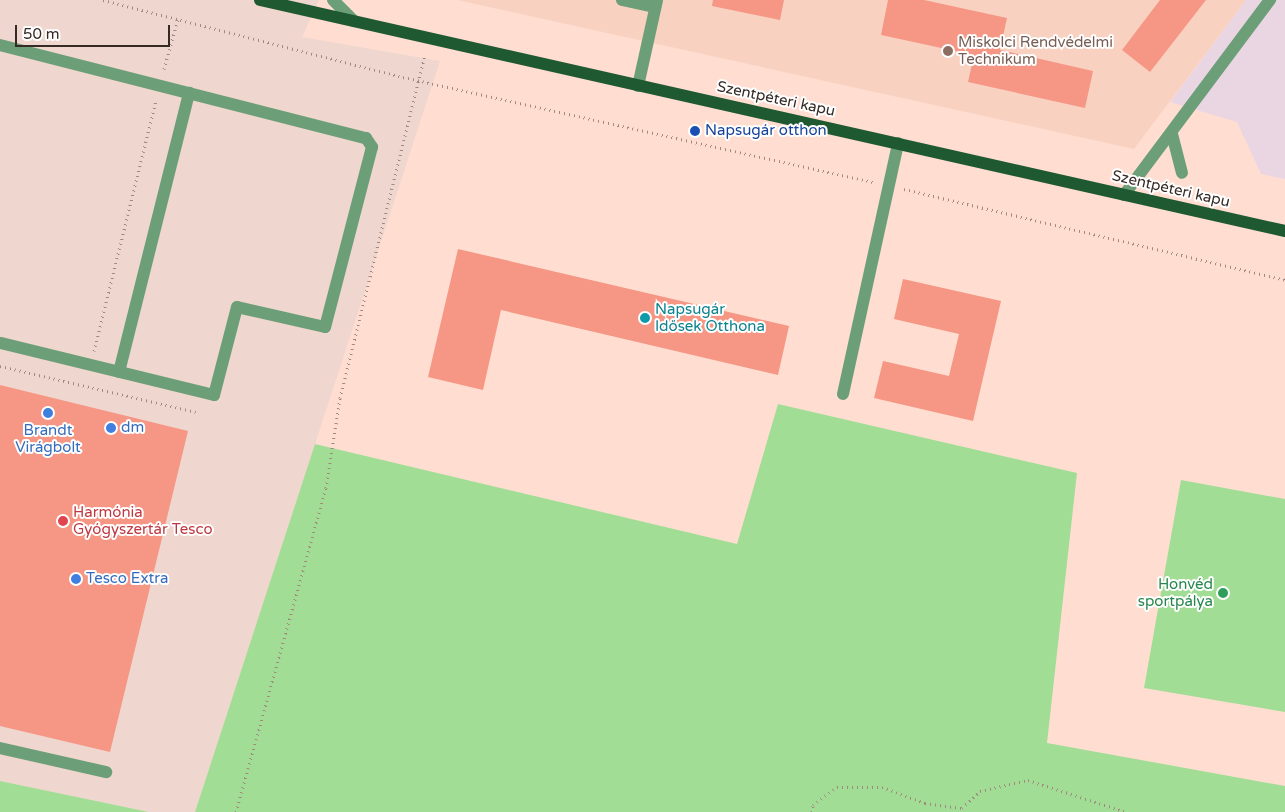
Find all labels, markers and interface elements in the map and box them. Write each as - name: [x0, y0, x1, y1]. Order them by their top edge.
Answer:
- scale bar: [18, 15, 172, 47]
- text: 50 m: [23, 25, 60, 43]
- place label: Miskolci Rendvédelmi Technikum: [958, 33, 1113, 68]
- marker: Miskolci Rendvédelmi Technikum: [942, 45, 954, 57]
- street label: Szentpéteri kapu: [715, 78, 837, 120]
- place label: Napsugár otthon: [705, 122, 827, 140]
- marker: Napsugár otthon: [689, 125, 701, 137]
- street label: Szentpéteri kapu: [1110, 167, 1232, 211]
- place label: Napsugár Idősek Otthona: [655, 300, 765, 335]
- marker: Napsugár Idősek Otthona: [639, 312, 651, 324]
- marker: Brandt Virágbolt: [42, 407, 54, 419]
- place label: dm: [121, 419, 144, 437]
- place label: Brandt Virágbolt: [15, 421, 81, 456]
- marker: dm: [105, 422, 117, 434]
- place label: Harmónia Gyógyszertár Tesco: [73, 503, 213, 538]
- marker: Harmónia Gyógyszertár Tesco: [57, 515, 69, 527]
- place label: Tesco Extra: [86, 570, 168, 588]
- marker: Tesco Extra: [70, 573, 82, 585]
- place label: Honvéd sportpálya: [1138, 575, 1213, 610]
- marker: Honvéd sportpálya: [1217, 587, 1229, 599]

